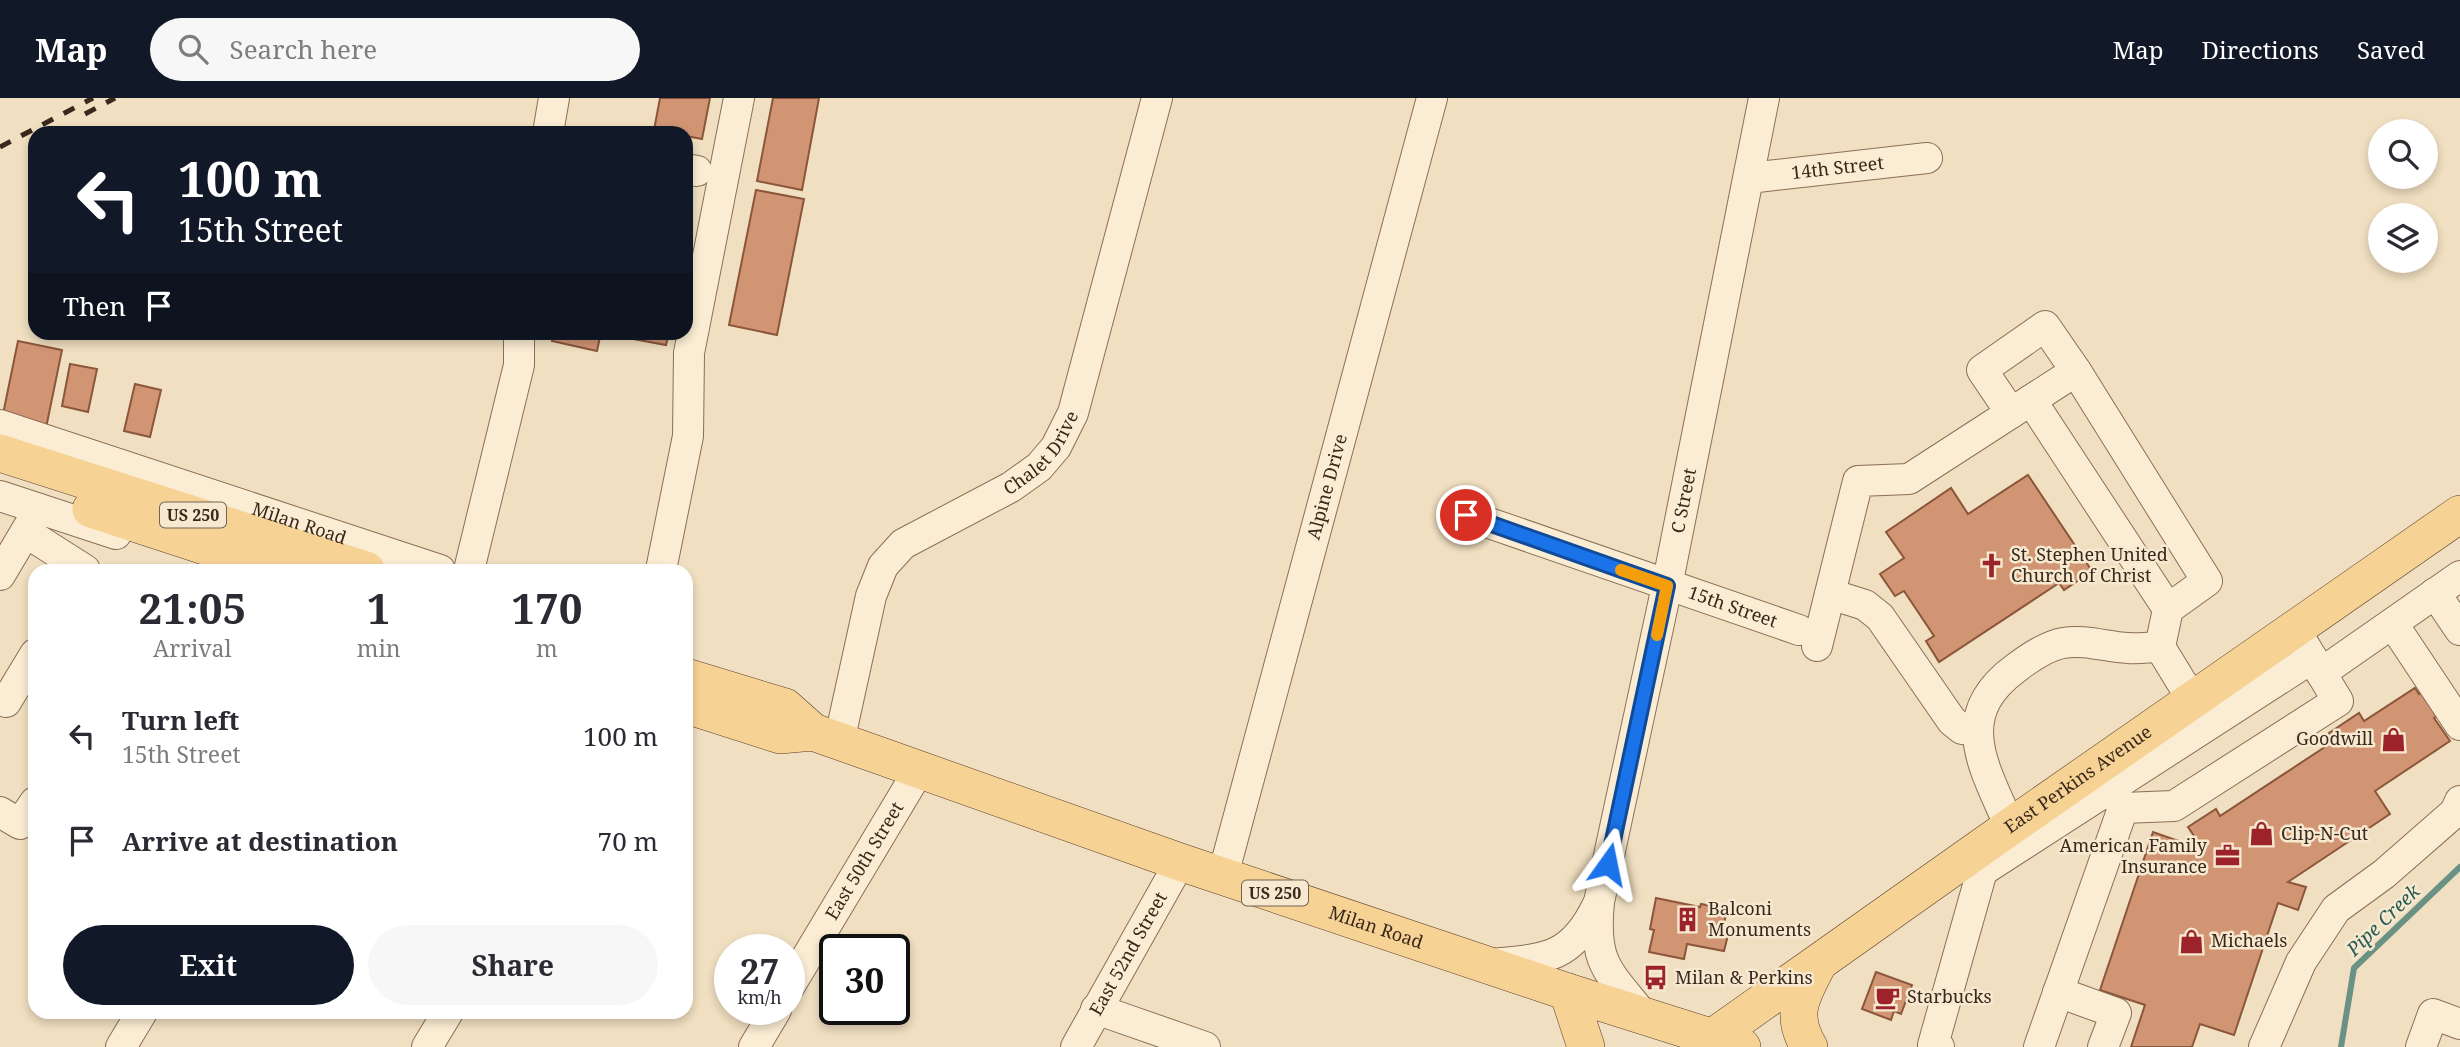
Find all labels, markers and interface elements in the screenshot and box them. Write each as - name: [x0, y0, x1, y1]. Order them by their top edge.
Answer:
- search box: [150, 18, 640, 81]
- text: Map: [35, 27, 108, 72]
- icon: search: [174, 30, 212, 68]
- text: Search here: [230, 31, 377, 67]
- text: Map: [2113, 33, 2164, 66]
- text: Directions: [2202, 33, 2319, 66]
- text: Saved: [2357, 33, 2425, 66]
- map controls: [2368, 119, 2438, 273]
- button: search: [2368, 119, 2438, 189]
- text: 100 m: [178, 145, 322, 211]
- street label: 14th Street: [1790, 150, 1885, 184]
- icon: left: [63, 154, 154, 245]
- button: layers: [2368, 203, 2438, 273]
- text: 15th Street: [178, 208, 343, 251]
- icon: arrive: [140, 287, 178, 325]
- text: Then: [63, 288, 126, 324]
- street label: Chalet Drive: [999, 406, 1083, 500]
- street label: Alpine Drive: [1301, 431, 1352, 542]
- street label: C Street: [1665, 466, 1701, 535]
- pin: [1436, 485, 1496, 545]
- street label: Milan Road: [249, 496, 350, 549]
- icon: arrive: [1447, 496, 1485, 534]
- road number: US 250: [160, 502, 226, 528]
- place label: St. Stephen United Church of Christ: [2011, 542, 2168, 587]
- church icon: St. Stephen United Church of Christ: [1977, 551, 2005, 579]
- text: 21:05: [139, 579, 246, 636]
- text: 1: [367, 579, 391, 636]
- text: 170: [511, 579, 582, 636]
- street label: 15th Street: [1685, 580, 1781, 633]
- text: Arrival: [153, 632, 232, 664]
- text: min: [357, 632, 401, 664]
- text: m: [536, 632, 558, 664]
- text: Turn left: [122, 702, 239, 738]
- icon: left: [63, 717, 101, 755]
- text: 100 m: [583, 718, 658, 754]
- street label: East Perkins Avenue: [1999, 719, 2156, 838]
- shop icon: Goodwill: [2379, 725, 2407, 753]
- place label: Goodwill: [2296, 726, 2373, 750]
- text: 15th Street: [122, 738, 241, 770]
- street label: East 50th Street: [819, 797, 908, 924]
- shop icon: Clip-N-Cut: [2247, 820, 2275, 848]
- place label: Clip-N-Cut: [2281, 821, 2368, 845]
- icon: arrive: [63, 822, 101, 860]
- text: Arrive at destination: [122, 823, 398, 859]
- text: 70 m: [598, 823, 658, 859]
- position arrow: [1571, 827, 1645, 901]
- place label: American Family Insurance: [2060, 833, 2208, 878]
- office icon: American Family Insurance: [2213, 842, 2241, 870]
- water label: Pipe Creek: [2340, 878, 2426, 962]
- road number: US 250: [1242, 880, 1308, 906]
- street label: East 52nd Street: [1083, 887, 1172, 1019]
- place label: Balconi Monuments: [1708, 896, 1811, 941]
- street label: Milan Road: [1326, 900, 1427, 954]
- building icon: Balconi Monuments: [1674, 905, 1702, 933]
- button: Exit: [63, 925, 354, 1005]
- button: Share: [368, 925, 658, 1005]
- shop icon: Michaels: [2177, 927, 2205, 955]
- place label: Michaels: [2211, 928, 2287, 952]
- speed limit sign: 30: [819, 934, 910, 1025]
- text: 27: [740, 947, 779, 994]
- bus stop icon: Milan & Perkins: [1641, 964, 1669, 992]
- place label: Milan & Perkins: [1675, 965, 1813, 989]
- cafe icon: Starbucks: [1873, 983, 1901, 1011]
- place label: Starbucks: [1907, 984, 1992, 1008]
- text: km/h: [737, 985, 782, 1009]

